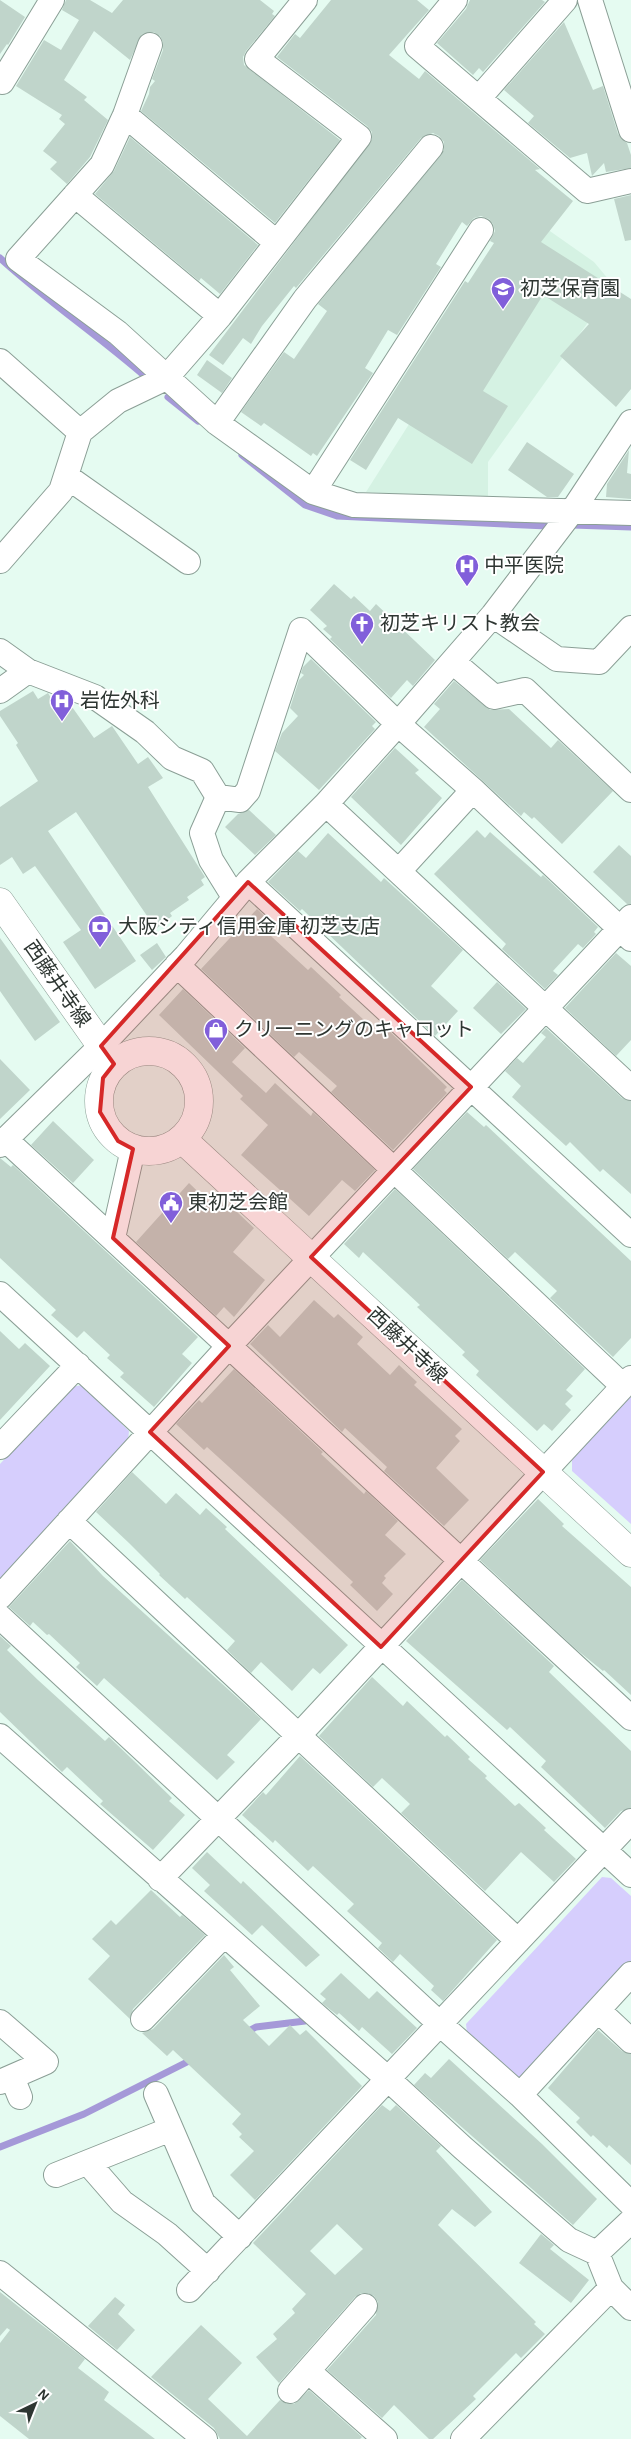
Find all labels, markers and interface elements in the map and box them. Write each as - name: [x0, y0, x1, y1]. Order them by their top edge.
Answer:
- school or university icon: 初芝保育園: [490, 276, 516, 310]
- place label: 初芝保育園: [520, 277, 620, 299]
- hospital icon: 中平医院: [454, 553, 480, 587]
- place label: 中平医院: [484, 555, 564, 576]
- church icon: 初芝キリスト教会: [349, 611, 375, 645]
- place label: 初芝キリスト教会: [380, 612, 540, 634]
- hospital icon: 岩佐外科: [49, 688, 75, 722]
- place label: 岩佐外科: [80, 690, 160, 711]
- bank icon: 大阪シティ信用金庫 初芝支店: [87, 914, 113, 948]
- place label: 大阪シティ信用金庫 初芝支店: [118, 915, 380, 937]
- street label: 西藤井寺線: [20, 936, 96, 1031]
- shop icon: クリーニングのキャロット: [203, 1017, 229, 1051]
- place label: クリーニングのキャロット: [234, 1019, 474, 1040]
- public building icon: 東初芝会館: [158, 1190, 184, 1224]
- place label: 東初芝会館: [188, 1191, 288, 1213]
- street label: 西藤井寺線: [364, 1303, 452, 1387]
- north arrow: [10, 2379, 60, 2429]
- text: N: [35, 2387, 52, 2404]

